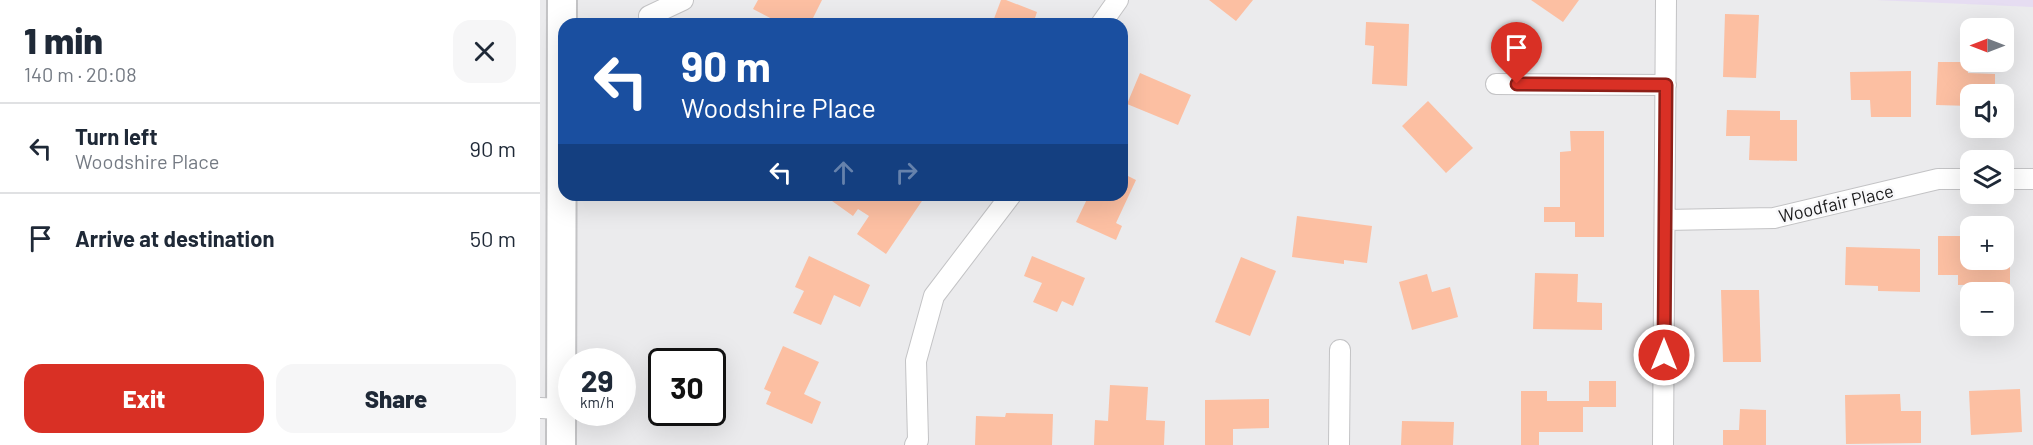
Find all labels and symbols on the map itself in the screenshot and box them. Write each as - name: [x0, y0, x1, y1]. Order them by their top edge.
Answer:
- north arrow: [1960, 18, 2014, 72]
- pin: [1491, 22, 1542, 84]
- street label: Woodfair Place: [1776, 179, 1896, 227]
- position arrow: [1632, 323, 1696, 387]
- speed limit sign: 30: [648, 348, 726, 426]

